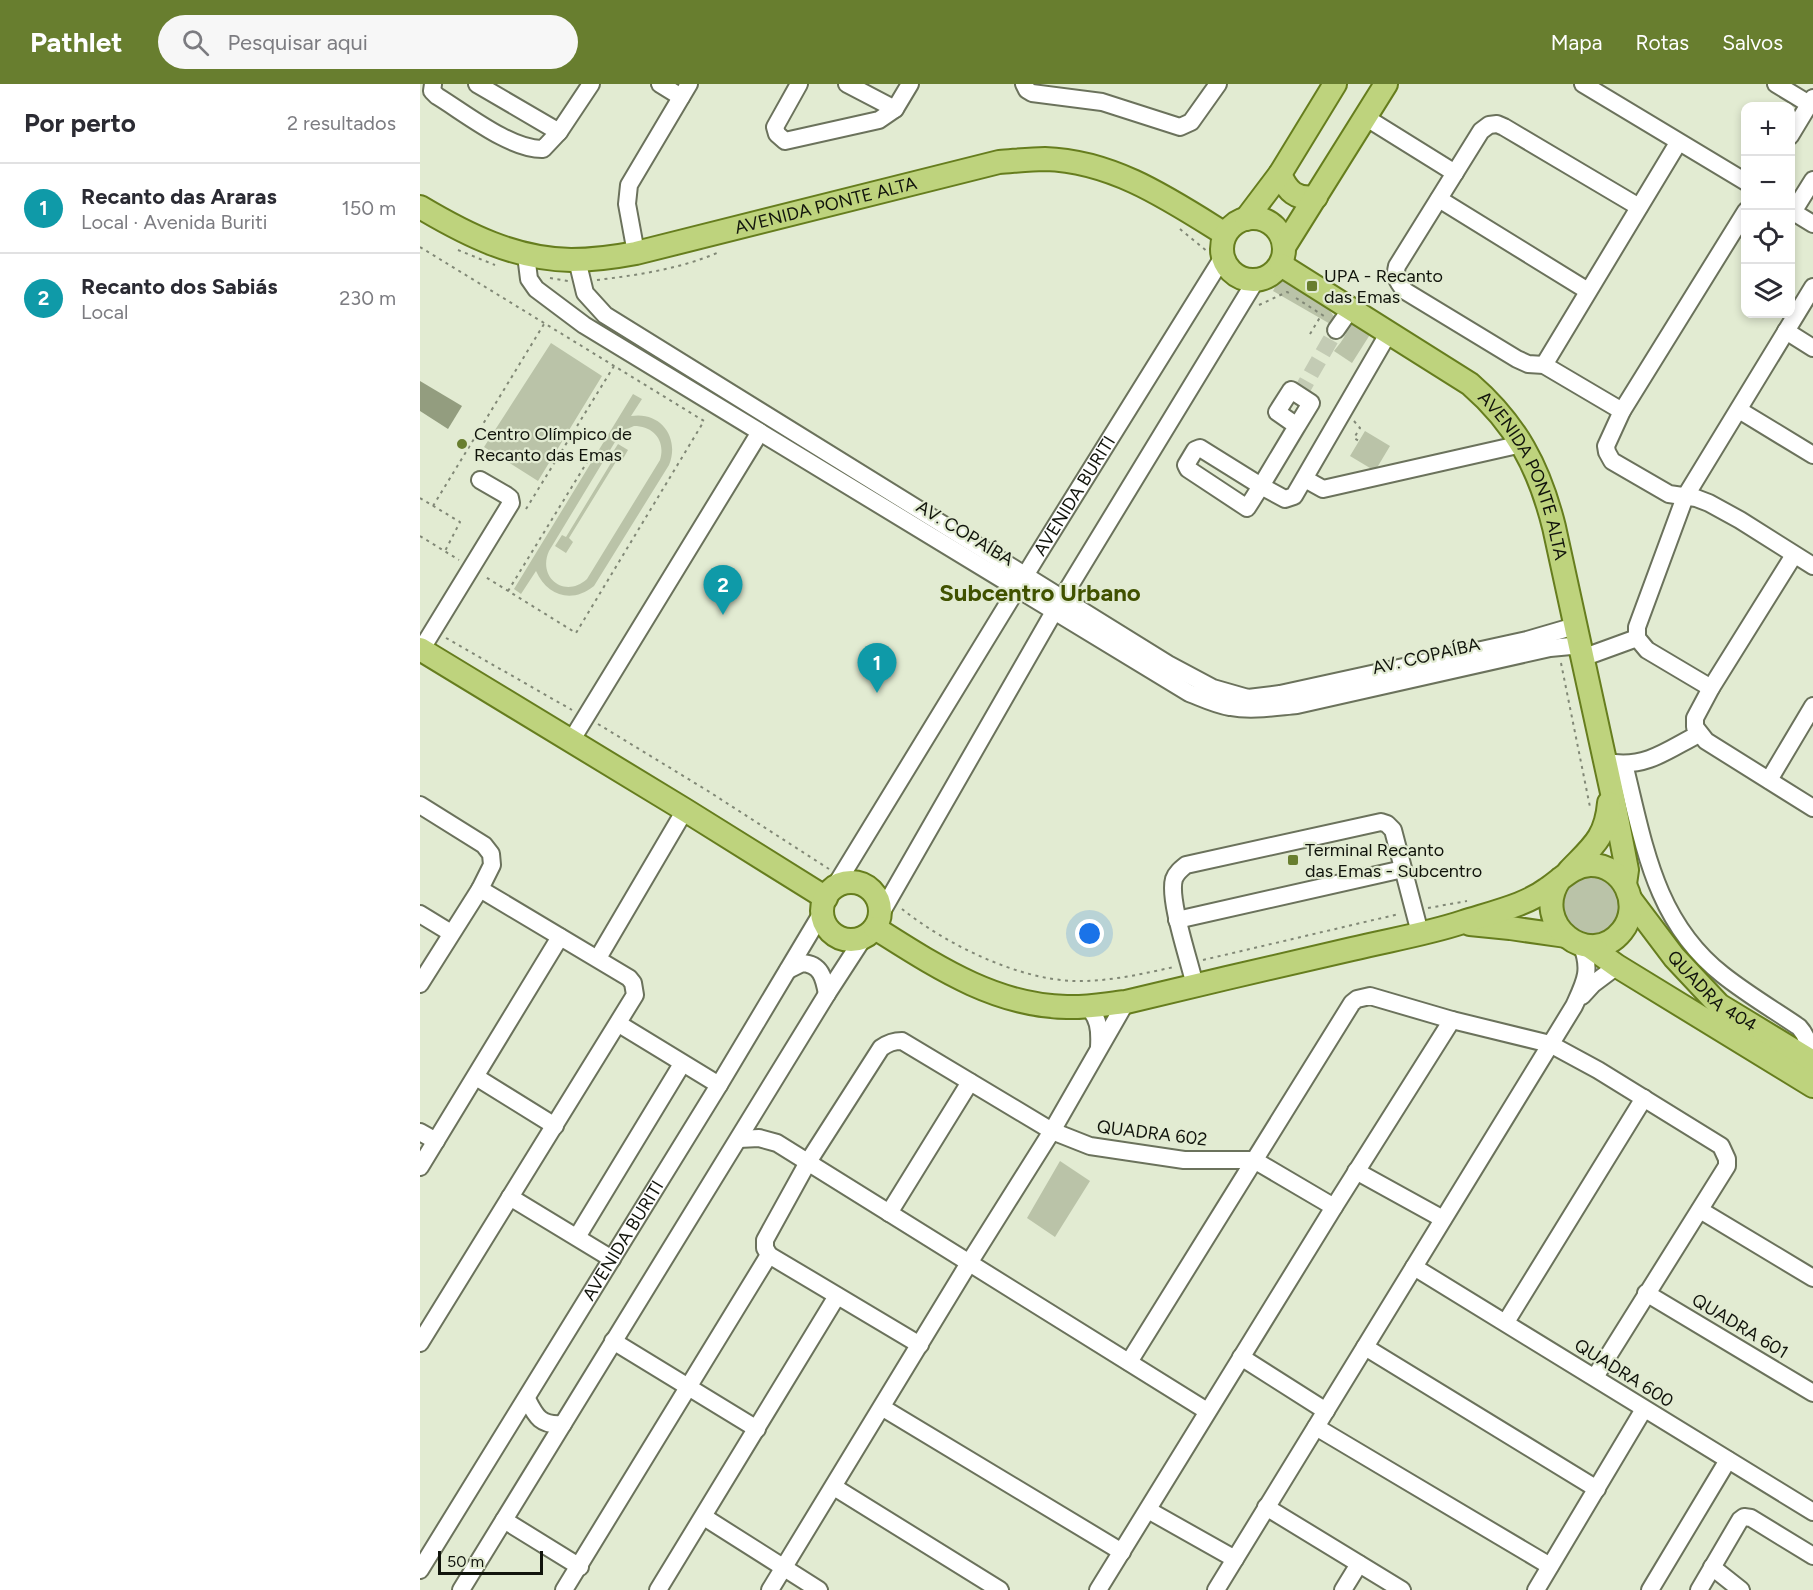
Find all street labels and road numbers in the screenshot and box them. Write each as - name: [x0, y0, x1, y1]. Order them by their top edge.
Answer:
- street label: AVENIDA PONTE ALTA: [732, 172, 919, 239]
- street label: AVENIDA PONTE ALTA: [1474, 386, 1572, 562]
- street label: AVENIDA BURITI: [1029, 432, 1120, 560]
- street label: AV. COPAÍBA: [912, 495, 1018, 571]
- street label: AV. COPAÍBA: [1370, 633, 1482, 679]
- street label: QUADRA 404: [1663, 946, 1761, 1036]
- street label: QUADRA 602: [1096, 1115, 1208, 1151]
- street label: AVENIDA BURITI: [578, 1176, 668, 1305]
- street label: QUADRA 601: [1688, 1289, 1792, 1363]
- street label: QUADRA 600: [1570, 1334, 1678, 1412]

